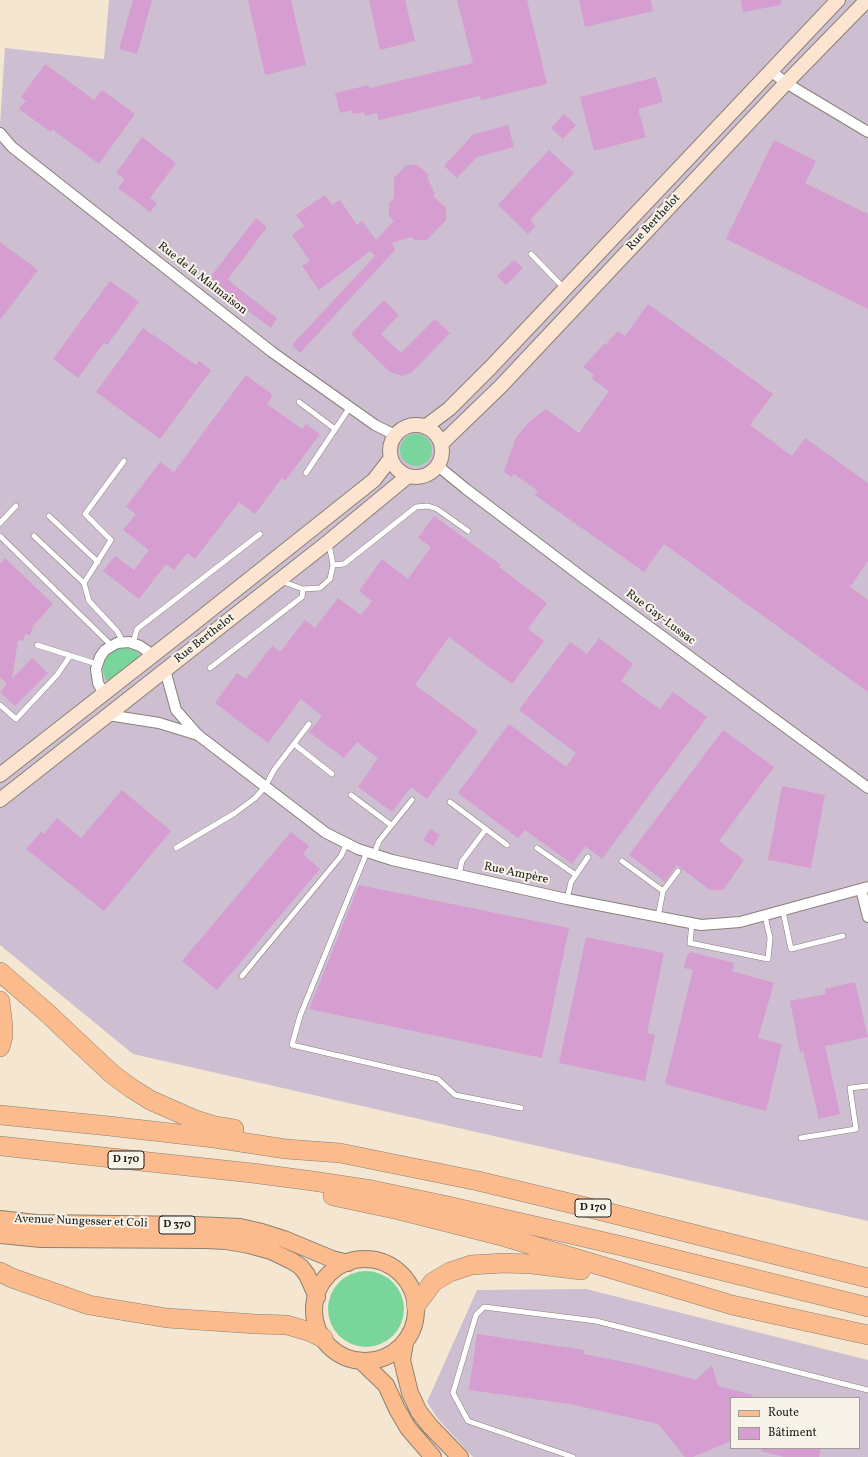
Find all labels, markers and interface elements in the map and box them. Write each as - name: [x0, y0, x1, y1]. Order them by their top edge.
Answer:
- street label: Rue Berthelot: [624, 192, 684, 254]
- street label: Rue de la Malmaison: [154, 240, 250, 318]
- street label: Rue Gay-Lussac: [622, 587, 698, 649]
- street label: Rue Berthelot: [172, 611, 238, 667]
- street label: Rue Ampère: [483, 860, 549, 888]
- road number: D 170: [108, 1151, 144, 1169]
- road number: D 170: [575, 1199, 611, 1217]
- street label: Avenue Nungesser et Coli: [14, 1212, 148, 1232]
- road number: D 370: [159, 1216, 195, 1234]
- legend: [730, 1397, 860, 1449]
- text: Route: [768, 1405, 799, 1421]
- text: Bâtiment: [768, 1425, 817, 1441]

